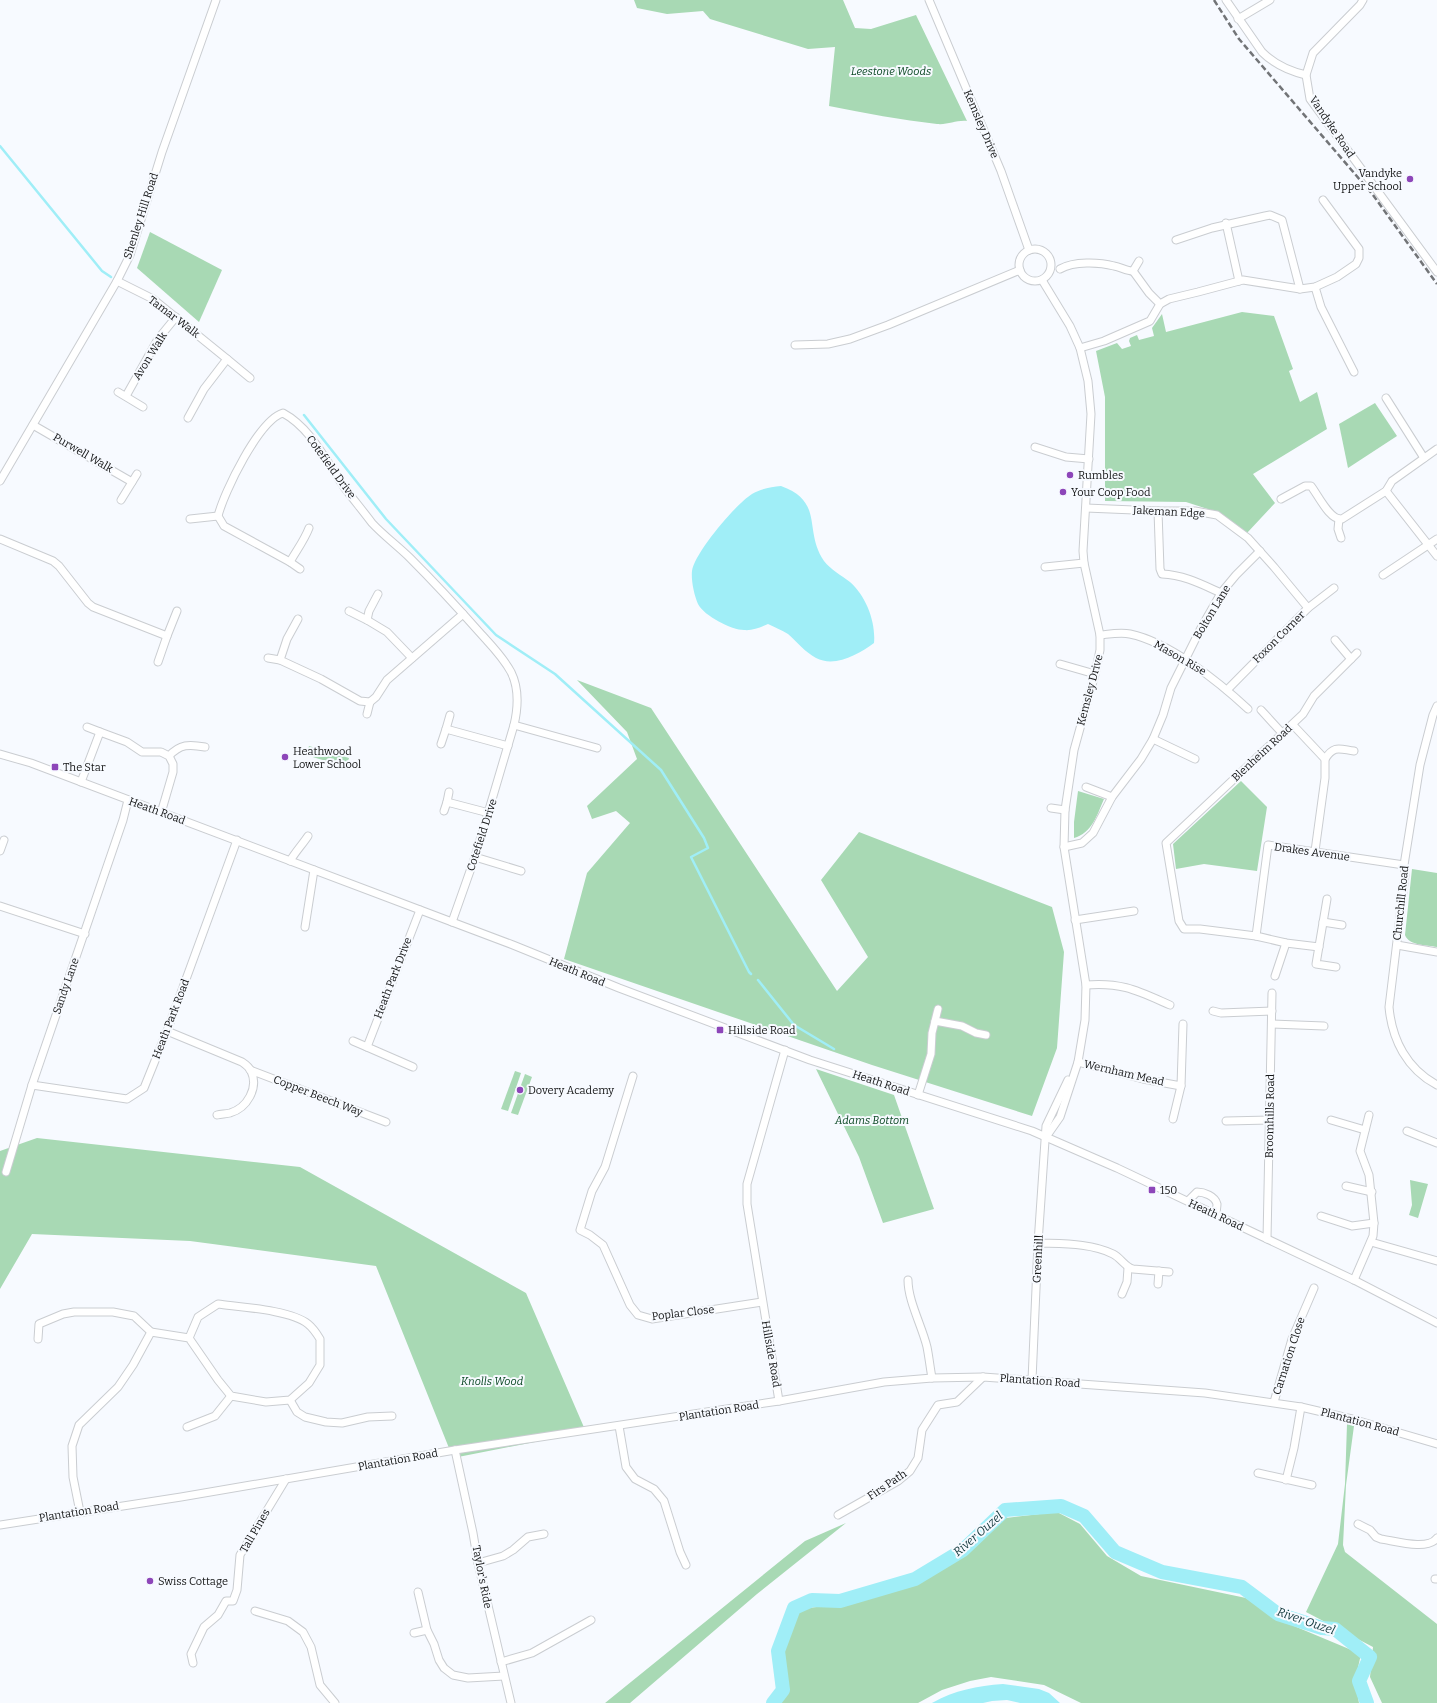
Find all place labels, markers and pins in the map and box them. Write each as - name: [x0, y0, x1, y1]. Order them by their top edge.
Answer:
- place label: Vandyke Upper School: [1333, 167, 1402, 193]
- marker: Vandyke Upper School: [1405, 174, 1415, 184]
- place label: Rumbles: [1078, 469, 1123, 482]
- marker: Rumbles: [1065, 470, 1075, 480]
- place label: Your Coop Food: [1071, 486, 1151, 499]
- marker: Your Coop Food: [1058, 487, 1068, 497]
- place label: Heathwood Lower School: [293, 745, 361, 771]
- marker: Heathwood Lower School: [280, 752, 290, 762]
- place label: The Star: [63, 761, 106, 774]
- marker: The Star: [50, 762, 60, 772]
- place label: Hillside Road: [728, 1024, 796, 1037]
- marker: Hillside Road: [715, 1025, 725, 1035]
- place label: Dovery Academy: [528, 1084, 614, 1097]
- marker: Dovery Academy: [515, 1085, 525, 1095]
- place label: 150: [1160, 1184, 1177, 1197]
- marker: 150: [1147, 1185, 1157, 1195]
- place label: Swiss Cottage: [158, 1575, 228, 1588]
- marker: Swiss Cottage: [145, 1576, 155, 1586]

